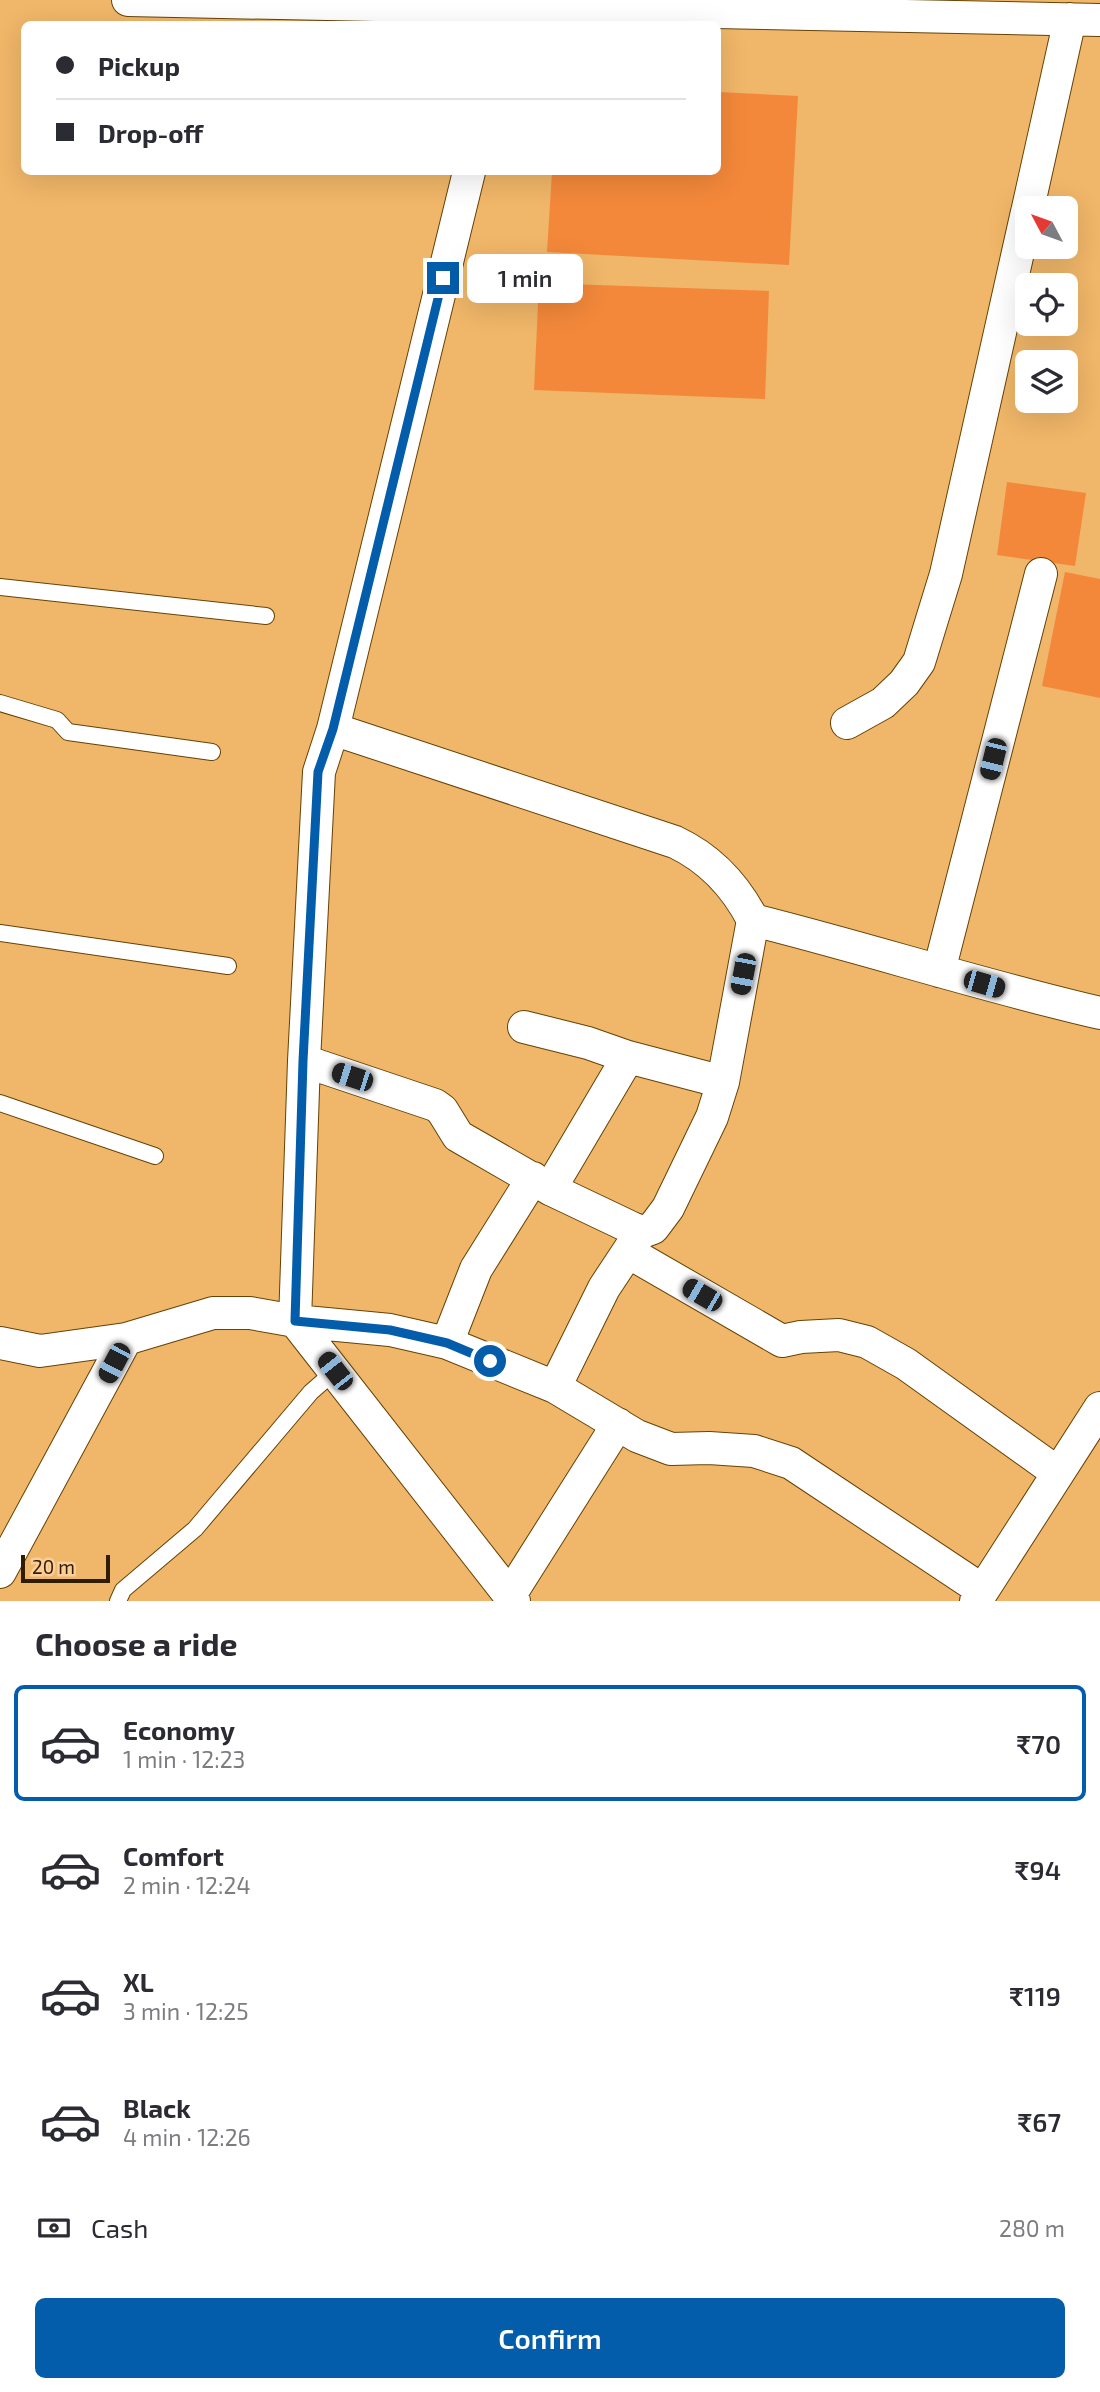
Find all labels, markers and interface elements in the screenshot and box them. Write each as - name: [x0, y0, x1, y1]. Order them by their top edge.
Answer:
- text: Pickup: [98, 50, 180, 81]
- text: Drop-off: [98, 117, 203, 148]
- north arrow: [1015, 196, 1078, 259]
- map controls: [1015, 196, 1078, 413]
- callout: 1 min: [467, 254, 583, 302]
- route end: [427, 262, 459, 294]
- text: 1 min: [498, 264, 552, 292]
- button: locate: [1015, 273, 1078, 336]
- button: layers: [1015, 350, 1078, 413]
- car: [978, 736, 1009, 782]
- car: [729, 951, 758, 997]
- car: [961, 968, 1008, 1000]
- car: [329, 1061, 376, 1093]
- car: [679, 1275, 726, 1315]
- car: [95, 1340, 134, 1386]
- route start: [474, 1345, 506, 1377]
- car: [314, 1348, 357, 1394]
- scale bar: [21, 1552, 110, 1584]
- text: 20 m: [32, 1555, 75, 1578]
- text: Choose a ride: [35, 1624, 238, 1662]
- icon: car: [39, 1712, 102, 1775]
- text: Economy: [123, 1714, 235, 1745]
- text: ₹70: [1016, 1728, 1061, 1759]
- text: 1 min · 12:23: [123, 1745, 245, 1773]
- icon: car: [39, 1838, 102, 1901]
- text: Comfort: [123, 1840, 224, 1871]
- text: ₹94: [1014, 1854, 1061, 1885]
- text: 2 min · 12:24: [123, 1871, 251, 1899]
- icon: car: [39, 1964, 102, 2027]
- text: XL: [123, 1966, 154, 1997]
- text: ₹119: [1009, 1980, 1061, 2011]
- text: 3 min · 12:25: [123, 1997, 249, 2025]
- icon: car: [39, 2090, 102, 2153]
- text: Black: [123, 2092, 191, 2123]
- text: ₹67: [1017, 2106, 1061, 2137]
- text: 4 min · 12:26: [123, 2123, 251, 2151]
- icon: cash: [35, 2209, 73, 2247]
- text: Cash: [91, 2212, 148, 2243]
- text: 280 m: [999, 2214, 1065, 2242]
- button: Confirm: [35, 2298, 1065, 2378]

